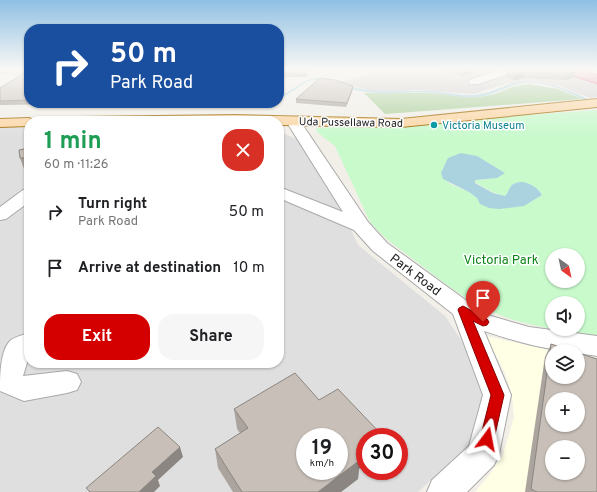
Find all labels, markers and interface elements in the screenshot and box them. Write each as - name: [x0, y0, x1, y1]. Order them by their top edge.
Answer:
- text: 50 m: [110, 37, 177, 73]
- icon: right: [44, 40, 96, 92]
- text: Park Road: [110, 72, 193, 95]
- street label: Uda Pussellawa Road: [299, 115, 403, 131]
- place label: Victoria Museum: [442, 119, 524, 133]
- marker: Victoria Museum: [429, 120, 439, 130]
- text: 1 min: [44, 127, 102, 157]
- button: close: [222, 129, 264, 171]
- text: 60 m · 11:26: [44, 157, 109, 173]
- text: Turn right: [78, 195, 147, 214]
- icon: right: [44, 201, 66, 223]
- text: 50 m: [229, 203, 264, 222]
- text: Park Road: [78, 214, 138, 230]
- north arrow: [545, 248, 585, 288]
- map controls: [545, 248, 585, 480]
- street label: Park Road: [386, 251, 444, 300]
- park label: Victoria Park: [463, 253, 539, 269]
- icon: arrive: [44, 257, 66, 279]
- text: Arrive at destination: [78, 259, 221, 278]
- text: 10 m: [233, 259, 265, 278]
- pin: [466, 281, 500, 322]
- icon: arrive: [472, 287, 494, 309]
- button: sound: [545, 296, 585, 336]
- button: Exit: [44, 314, 150, 360]
- button: Share: [158, 314, 264, 360]
- button: layers: [545, 344, 585, 384]
- button: +: [545, 392, 585, 432]
- position arrow: [466, 418, 508, 460]
- speed limit sign: 30: [356, 428, 408, 480]
- text: 19: [312, 436, 332, 462]
- button: −: [545, 440, 585, 480]
- text: km/h: [310, 457, 334, 470]

